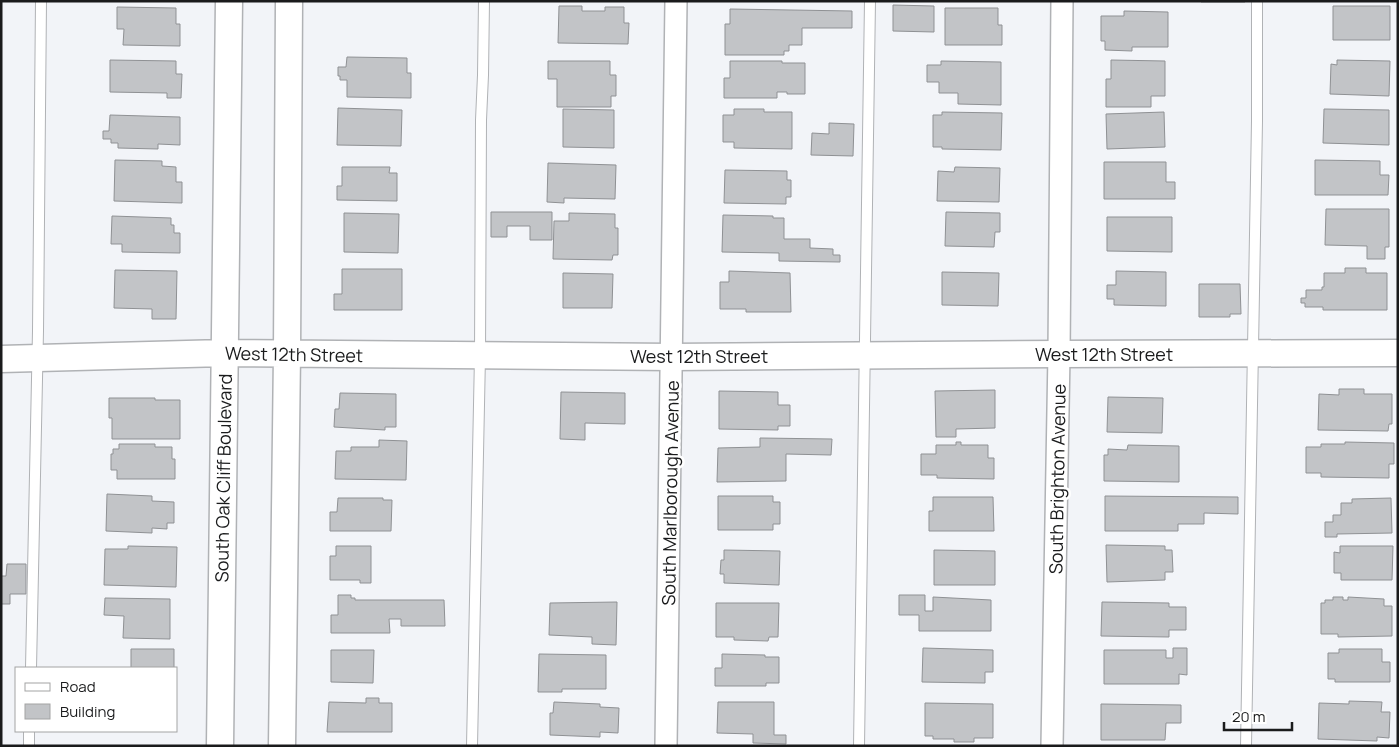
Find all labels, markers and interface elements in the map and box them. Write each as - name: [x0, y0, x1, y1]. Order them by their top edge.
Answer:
- street label: West 12th Street: [225, 341, 363, 367]
- street label: West 12th Street: [1035, 342, 1173, 366]
- street label: West 12th Street: [630, 344, 768, 368]
- street label: South Oak Cliff Boulevard: [209, 373, 237, 583]
- street label: South Marlborough Avenue: [656, 380, 684, 606]
- street label: South Brighton Avenue: [1043, 384, 1071, 574]
- legend: [15, 667, 178, 732]
- text: Road: [60, 676, 96, 697]
- scale bar: [1224, 700, 1292, 732]
- text: Building: [60, 701, 115, 722]
- text: 20 m: [1232, 706, 1265, 727]

